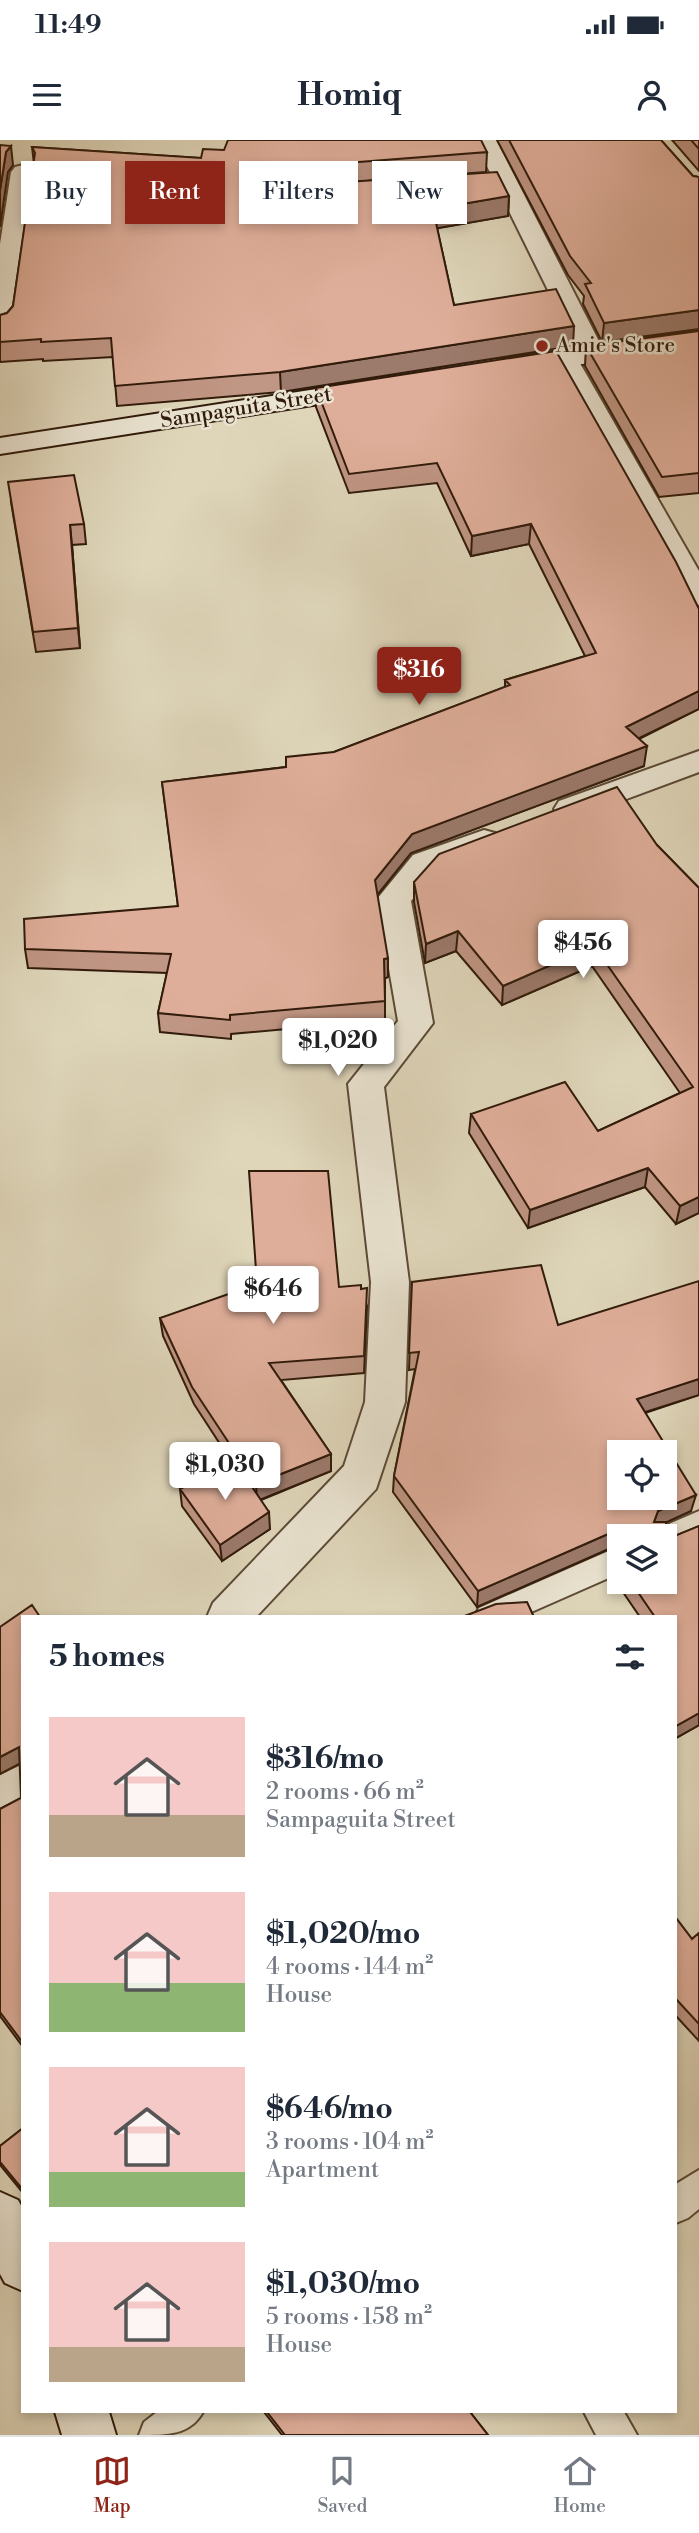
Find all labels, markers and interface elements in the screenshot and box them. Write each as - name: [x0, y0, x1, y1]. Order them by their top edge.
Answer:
- text: 11:49: [35, 9, 102, 41]
- text: Homiq: [297, 75, 402, 115]
- icon: menu: [28, 76, 66, 114]
- icon: person: [633, 76, 671, 114]
- chip: Buy: [21, 161, 111, 224]
- chip: Rent: [125, 161, 225, 224]
- chip: Filters: [239, 161, 358, 224]
- chip: New: [372, 161, 467, 224]
- place label: Amie's Store: [555, 333, 675, 359]
- marker: Amie's Store: [534, 338, 550, 354]
- street label: Sampaguita Street: [159, 382, 334, 434]
- pin: $316: [378, 648, 460, 707]
- text: $316: [393, 656, 445, 684]
- pin: $456: [542, 920, 624, 980]
- text: $456: [554, 929, 612, 957]
- pin: $1,020: [281, 1018, 395, 1078]
- text: $1,020: [298, 1027, 378, 1055]
- pin: $646: [232, 1266, 314, 1326]
- text: $646: [244, 1275, 302, 1303]
- map controls: [607, 1440, 677, 1594]
- button: locate: [607, 1440, 677, 1510]
- pin: $1,030: [168, 1442, 282, 1502]
- text: $1,030: [185, 1451, 265, 1479]
- button: layers: [607, 1524, 677, 1594]
- text: 5 homes: [49, 1638, 165, 1676]
- icon: filters: [611, 1638, 649, 1676]
- text: $316/mo: [266, 1740, 384, 1778]
- icon: home: [105, 1745, 189, 1829]
- text: 2 rooms · 66 m²: [266, 1778, 424, 1806]
- text: Sampaguita Street: [266, 1806, 456, 1834]
- text: $1,020/mo: [266, 1915, 421, 1953]
- icon: home: [105, 1920, 189, 2004]
- text: 4 rooms · 144 m²: [266, 1953, 433, 1981]
- text: House: [266, 1981, 332, 2009]
- text: $646/mo: [266, 2090, 393, 2128]
- icon: home: [105, 2095, 189, 2179]
- text: 3 rooms · 104 m²: [266, 2128, 434, 2156]
- text: Apartment: [266, 2156, 379, 2184]
- text: $1,030/mo: [266, 2265, 420, 2303]
- icon: home: [105, 2270, 189, 2354]
- text: 5 rooms · 158 m²: [266, 2303, 432, 2331]
- text: House: [266, 2331, 332, 2359]
- tab: Map: [93, 2452, 131, 2518]
- tab: Saved: [317, 2452, 367, 2518]
- tab: Home: [554, 2452, 606, 2518]

